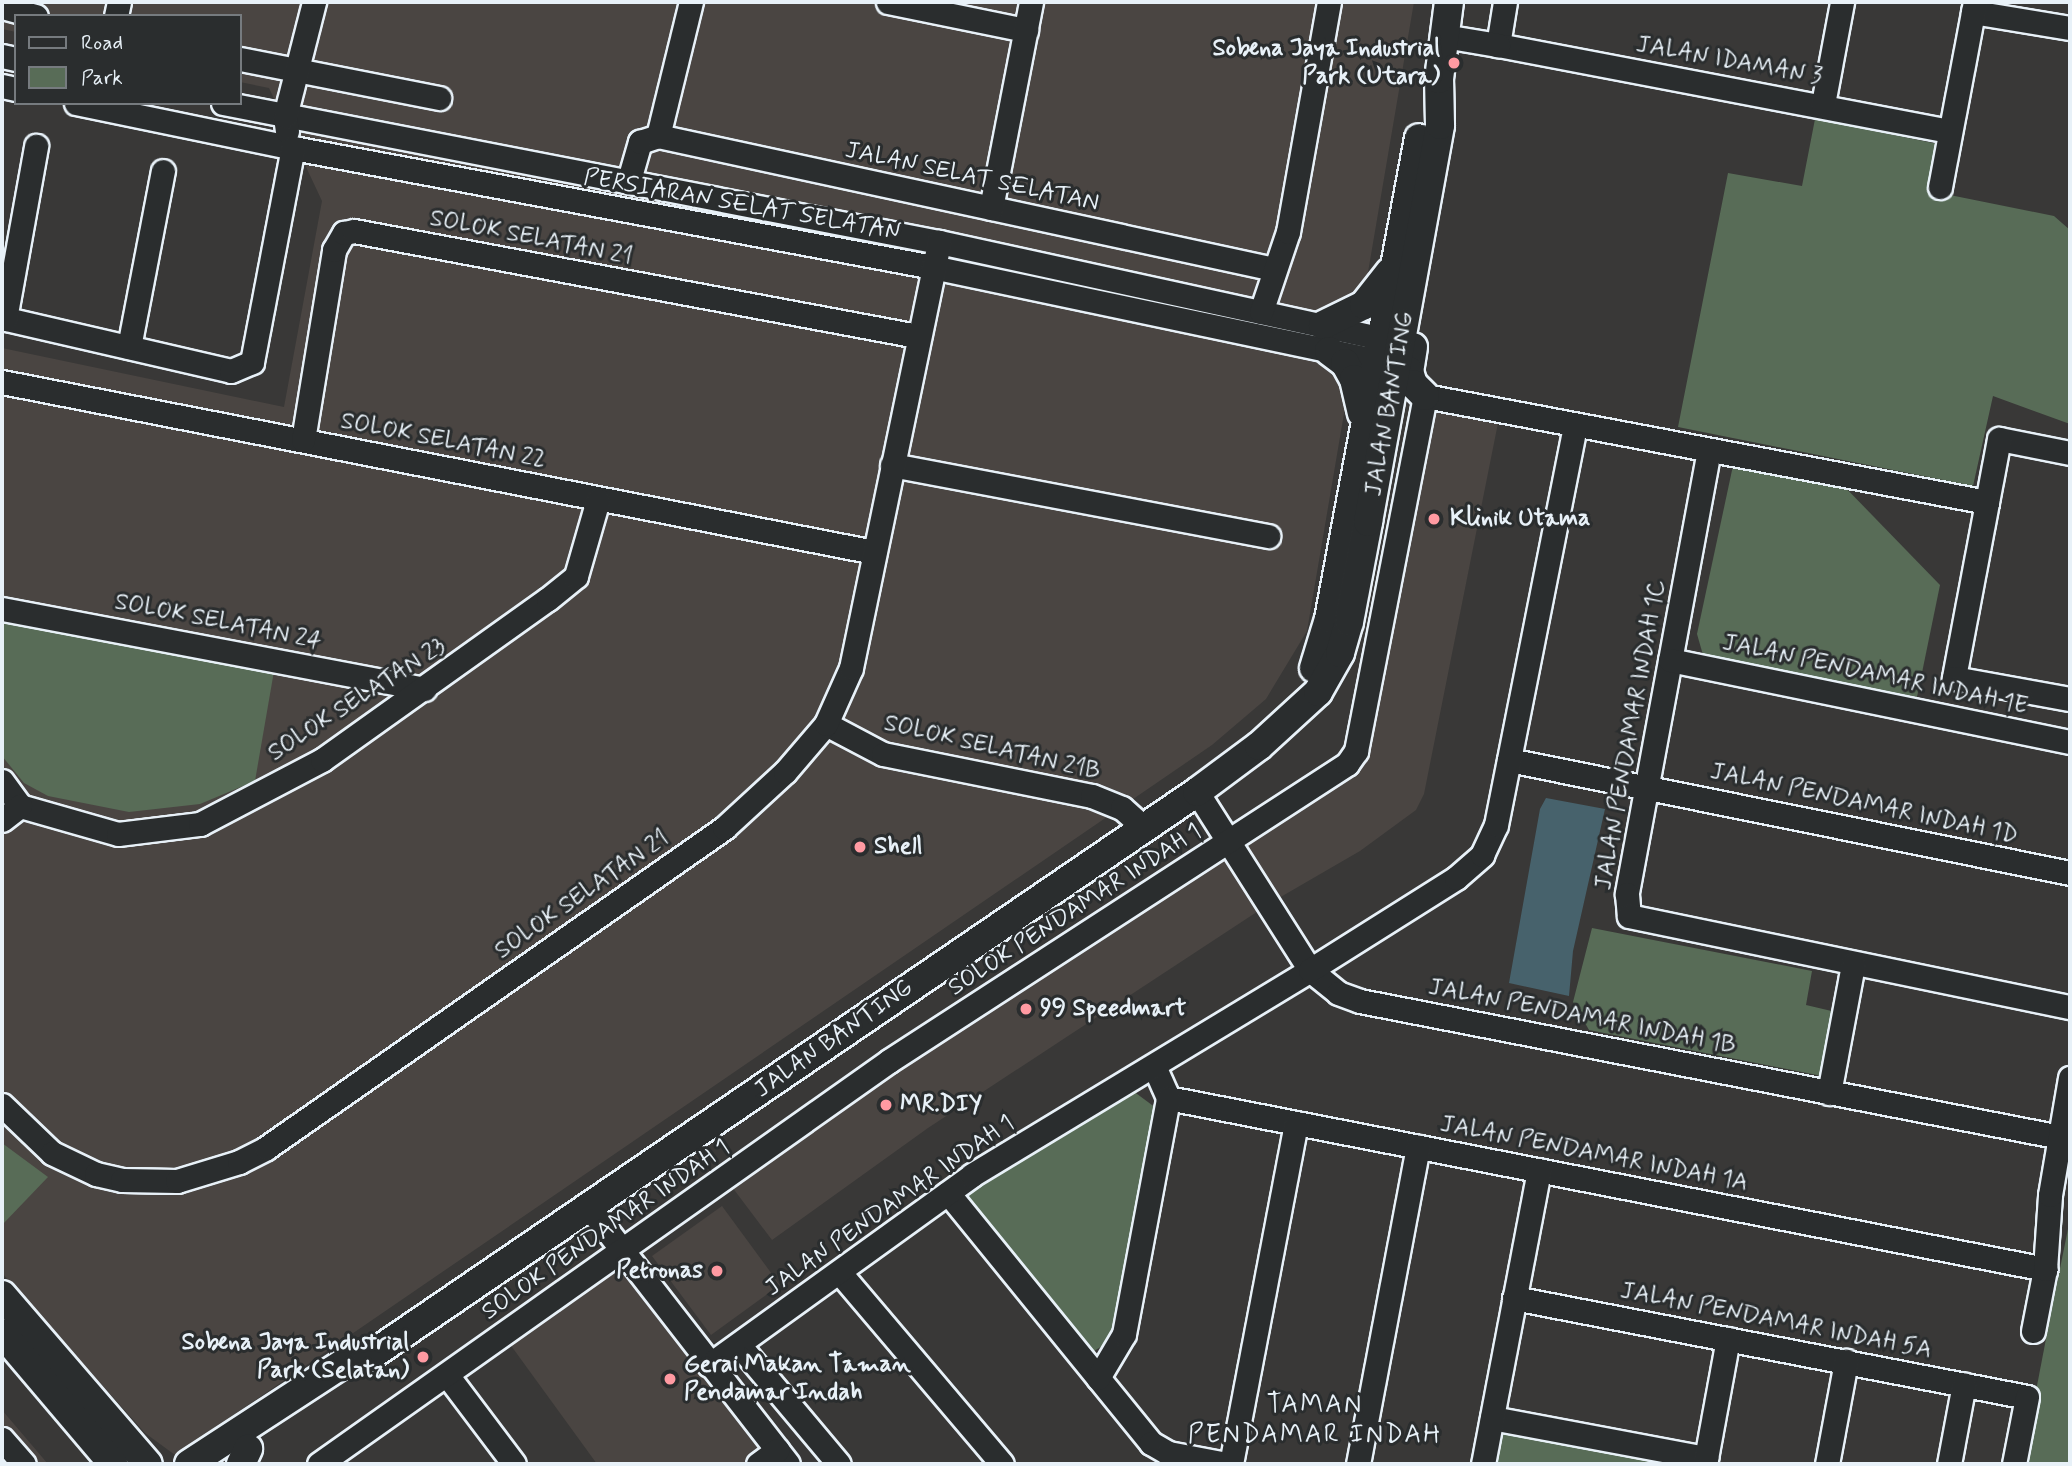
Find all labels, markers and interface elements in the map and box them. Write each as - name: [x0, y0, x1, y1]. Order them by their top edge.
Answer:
- legend: [14, 14, 242, 105]
- text: Road: [81, 29, 123, 57]
- street label: JALAN IDAMAN 3: [1631, 30, 1827, 92]
- place label: Sobena Jaya Industrial Park (Utara): [1211, 35, 1440, 91]
- marker: Sobena Jaya Industrial Park (Utara): [1446, 55, 1462, 71]
- text: Park: [81, 64, 123, 92]
- street label: JALAN SELAT SELATAN: [844, 136, 1100, 218]
- street label: PERSIARAN SELAT SELATAN: [586, 164, 898, 246]
- street label: SOLOK SELATAN 21: [427, 204, 635, 272]
- street label: JALAN BANTING: [1359, 309, 1421, 499]
- street label: SOLOK SELATAN 22: [338, 407, 548, 475]
- place label: Klinik Utama: [1450, 505, 1597, 533]
- marker: Klinik Utama: [1424, 509, 1444, 529]
- street label: JALAN PENDAMAR INDAH 1C: [1589, 574, 1673, 896]
- street label: SOLOK SELATAN 24: [112, 588, 324, 656]
- street label: JALAN PENDAMAR INDAH 1E: [1716, 628, 2034, 722]
- street label: SOLOK SELATAN 23: [263, 632, 451, 768]
- street label: SOLOK SELATAN 21B: [881, 709, 1103, 787]
- street label: JALAN PENDAMAR INDAH 1D: [1704, 757, 2024, 851]
- street label: SOLOK PENDAMAR INDAH 1: [940, 815, 1210, 1005]
- street label: SOLOK SELATAN 21: [489, 824, 675, 966]
- place label: Shell: [874, 833, 922, 861]
- marker: Shell: [852, 839, 868, 855]
- street label: JALAN PENDAMAR INDAH 1B: [1422, 972, 1742, 1062]
- street label: JALAN BANTING: [749, 973, 919, 1105]
- place label: 99 Speedmart: [1040, 995, 1186, 1023]
- marker: 99 Speedmart: [1018, 1001, 1034, 1017]
- place label: MR.DIY: [900, 1091, 982, 1119]
- marker: MR.DIY: [878, 1097, 894, 1113]
- street label: JALAN PENDAMAR INDAH 1: [757, 1107, 1023, 1305]
- street label: JALAN PENDAMAR INDAH 1A: [1434, 1109, 1754, 1199]
- street label: SOLOK PENDAMAR INDAH 1: [474, 1131, 738, 1329]
- place label: Petronas: [616, 1257, 703, 1285]
- marker: Petronas: [709, 1263, 725, 1279]
- street label: JALAN PENDAMAR INDAH 5A: [1614, 1276, 1938, 1366]
- place label: Sobena Jaya Industrial Park (Selatan): [180, 1329, 409, 1385]
- marker: Sobena Jaya Industrial Park (Selatan): [415, 1349, 431, 1365]
- place label: Gerai Makan Taman Pendamar Indah: [684, 1351, 905, 1407]
- marker: Gerai Makan Taman Pendamar Indah: [662, 1371, 678, 1387]
- district label: TAMAN PENDAMAR INDAH: [1190, 1390, 1440, 1452]

